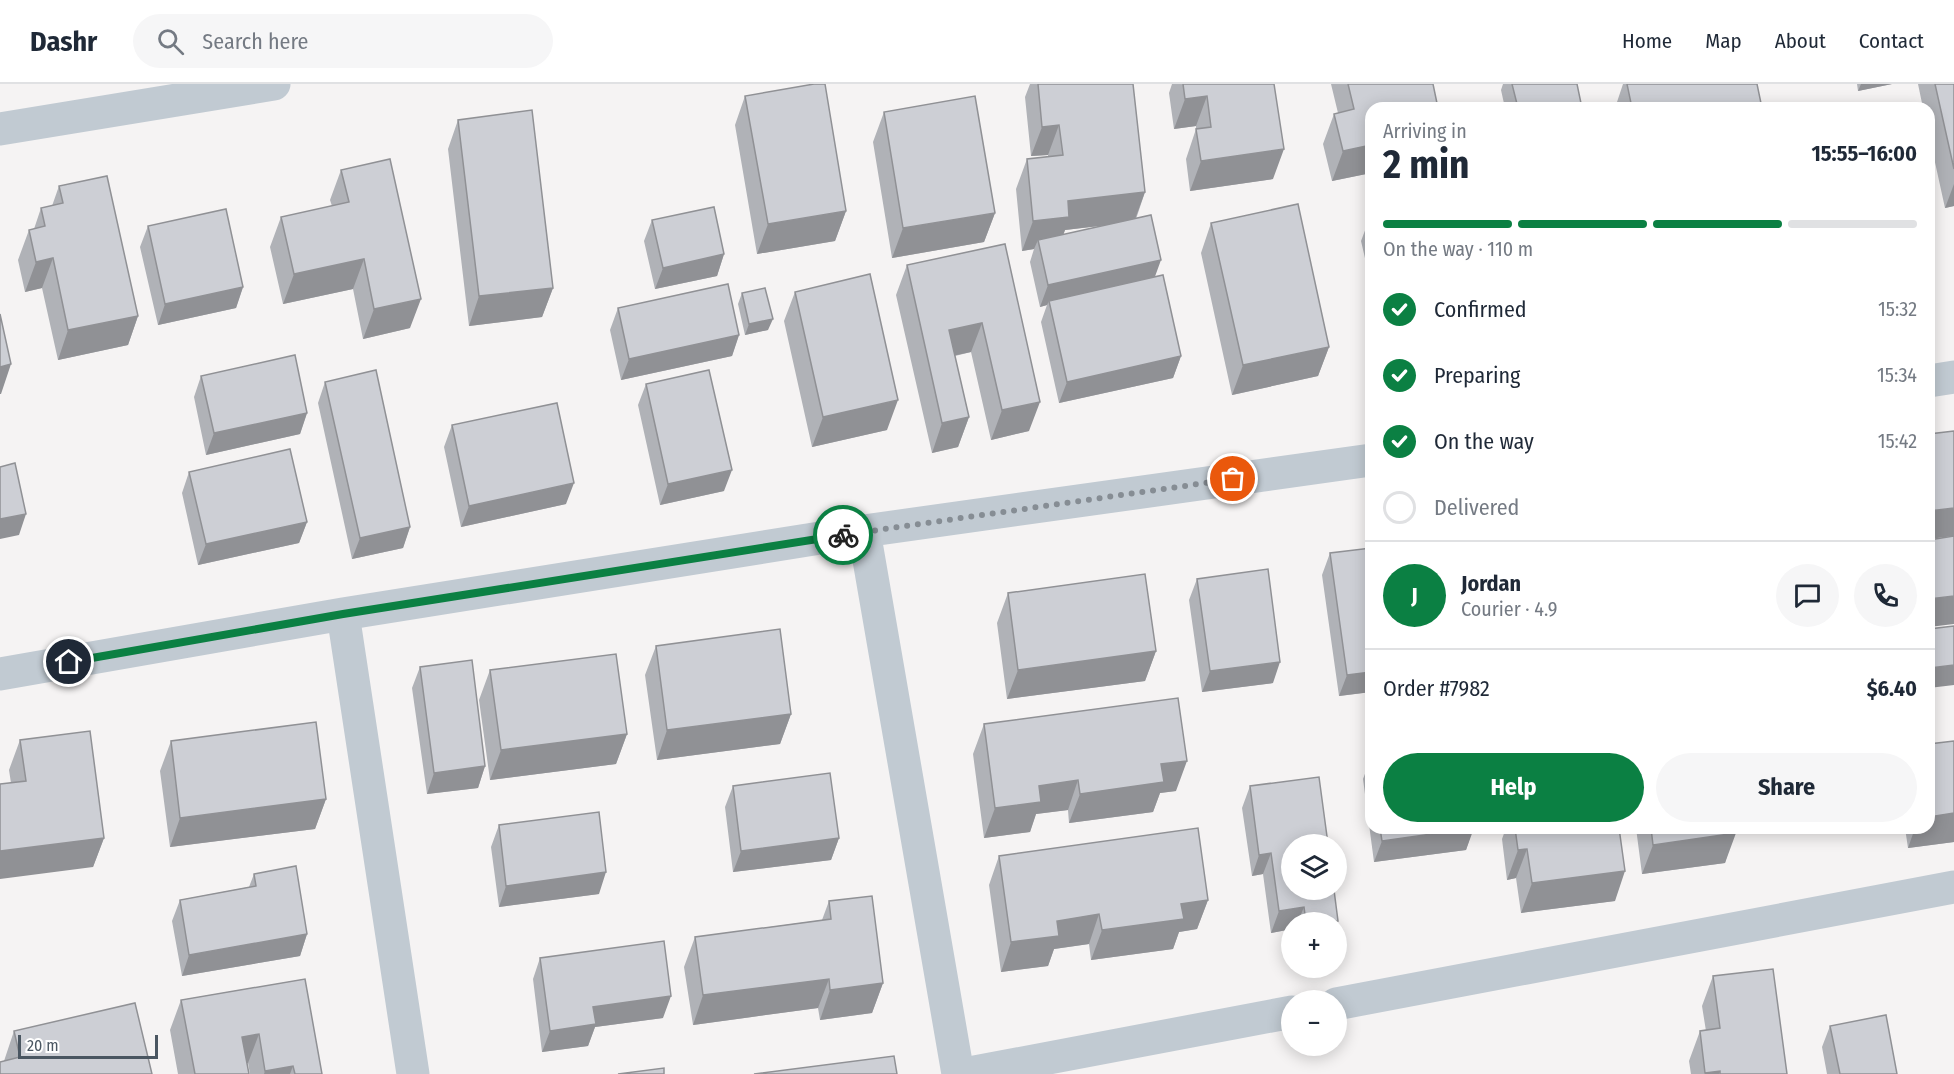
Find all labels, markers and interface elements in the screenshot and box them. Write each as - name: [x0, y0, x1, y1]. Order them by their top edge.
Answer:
- search box: [133, 14, 553, 68]
- text: Dashr: [30, 25, 97, 58]
- icon: search: [154, 25, 187, 58]
- text: Search here: [202, 28, 308, 55]
- text: Home: [1622, 28, 1672, 54]
- text: Map: [1705, 28, 1742, 54]
- text: About: [1775, 28, 1826, 54]
- text: Contact: [1859, 28, 1924, 54]
- text: Arriving in: [1383, 119, 1467, 143]
- text: 15:55–16:00: [1811, 140, 1917, 167]
- text: 2 min: [1383, 142, 1469, 188]
- text: On the way · 110 m: [1383, 237, 1533, 261]
- icon: check: [1383, 293, 1416, 326]
- text: Confirmed: [1434, 296, 1527, 323]
- text: 15:32: [1878, 297, 1917, 321]
- icon: check: [1383, 359, 1416, 392]
- text: Preparing: [1434, 362, 1520, 389]
- text: 15:34: [1877, 363, 1917, 387]
- icon: check: [1383, 425, 1416, 458]
- text: On the way: [1434, 428, 1534, 455]
- text: 15:42: [1878, 429, 1917, 453]
- pin: [1207, 453, 1258, 504]
- icon: bag: [1216, 462, 1249, 495]
- text: Delivered: [1434, 494, 1519, 521]
- courier: [813, 505, 873, 565]
- icon: bike: [827, 519, 860, 552]
- button: chat: [1776, 564, 1839, 627]
- button: phone: [1854, 564, 1917, 627]
- text: Jordan: [1461, 570, 1521, 597]
- text: J: [1411, 582, 1418, 609]
- text: Courier · 4.9: [1461, 597, 1557, 621]
- pin: [43, 636, 94, 687]
- icon: home: [52, 645, 85, 678]
- text: Order #7982: [1383, 675, 1490, 702]
- text: $6.40: [1867, 675, 1917, 702]
- button: Help: [1383, 753, 1644, 822]
- button: Share: [1656, 753, 1917, 822]
- map controls: [1281, 834, 1347, 1056]
- button: layers: [1281, 834, 1347, 900]
- button: +: [1281, 912, 1347, 978]
- button: −: [1281, 990, 1347, 1056]
- scale bar: [18, 1032, 158, 1060]
- text: 20 m: [27, 1036, 58, 1055]

